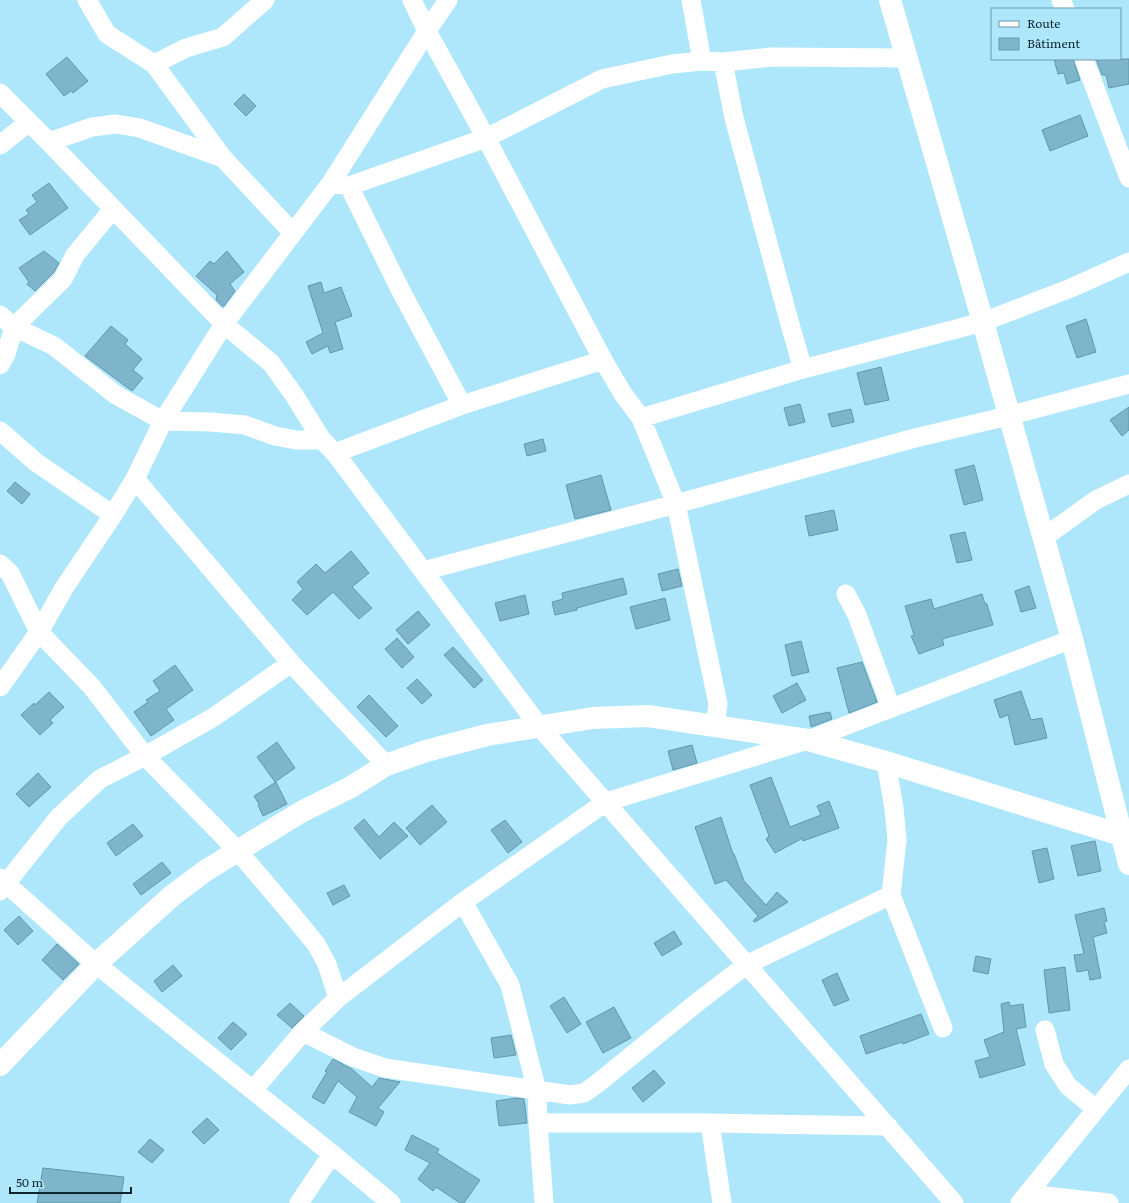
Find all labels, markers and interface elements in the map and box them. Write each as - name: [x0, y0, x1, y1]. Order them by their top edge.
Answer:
- legend: [991, 8, 1121, 60]
- text: Route: [1027, 14, 1061, 32]
- text: Bâtiment: [1027, 34, 1080, 52]
- scale bar: [10, 1169, 131, 1195]
- text: 50 m: [16, 1173, 43, 1191]

